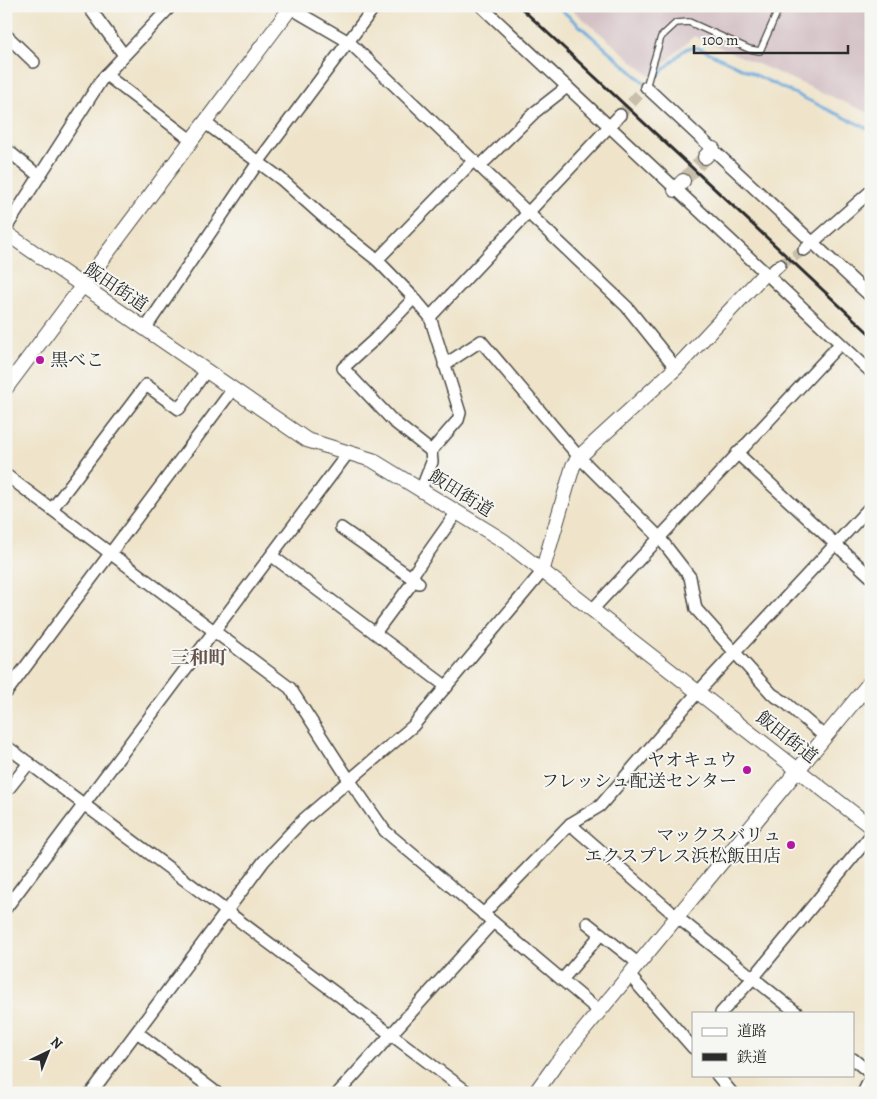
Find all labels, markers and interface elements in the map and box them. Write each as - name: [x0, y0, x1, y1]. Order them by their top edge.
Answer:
- scale bar: [694, 22, 848, 54]
- text: 100 m: [702, 30, 739, 50]
- street label: 飯田街道: [79, 257, 153, 317]
- place label: 黒べこ: [50, 348, 104, 372]
- marker: 黒べこ: [34, 354, 46, 366]
- street label: 飯田街道: [424, 464, 498, 522]
- district label: 三和町: [170, 645, 228, 671]
- street label: 飯田街道: [751, 705, 823, 769]
- place label: ヤオキュウ フレッシュ配送センター: [541, 748, 737, 793]
- marker: ヤオキュウ フレッシュ配送センター: [741, 764, 753, 776]
- place label: マックスバリュ エクスプレス浜松飯田店: [584, 823, 781, 868]
- marker: マックスバリュ エクスプレス浜松飯田店: [785, 839, 797, 851]
- legend: [692, 1012, 854, 1076]
- text: 道路: [737, 1021, 767, 1041]
- north arrow: [22, 1026, 72, 1076]
- text: N: [46, 1032, 67, 1053]
- text: 鉄道: [737, 1047, 767, 1067]

